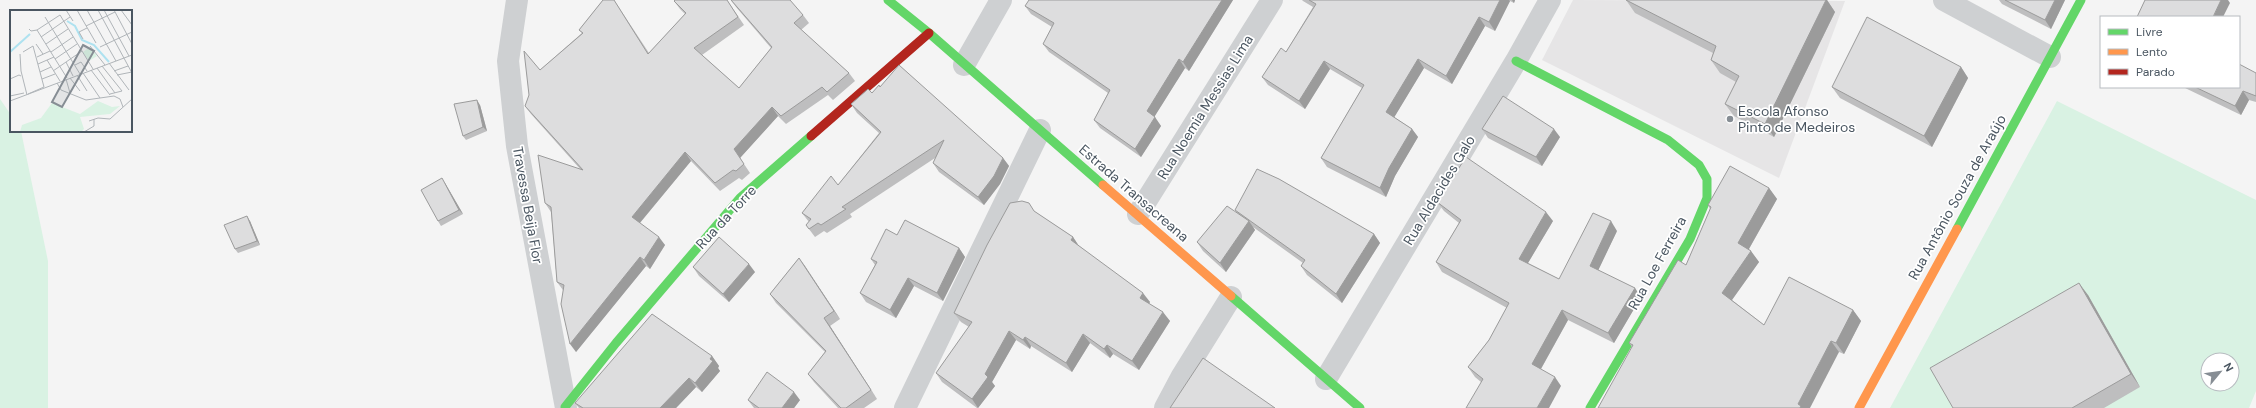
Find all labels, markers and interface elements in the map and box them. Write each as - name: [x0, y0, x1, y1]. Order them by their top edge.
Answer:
- inset map: [10, 10, 132, 132]
- legend: [2100, 16, 2240, 88]
- text: Livre: [2136, 24, 2163, 40]
- street label: Rua Noemia Messias Lima: [1153, 31, 1257, 183]
- text: Lento: [2136, 44, 2167, 60]
- text: Parado: [2136, 64, 2175, 80]
- place label: Escola Afonso Pinto de Medeiros: [1738, 102, 1855, 136]
- street label: Rua Antônio Souza de Araújo: [1904, 111, 2010, 283]
- marker: Escola Afonso Pinto de Medeiros: [1725, 114, 1735, 124]
- street label: Rua Aldacides Galo: [1399, 132, 1479, 248]
- street label: Estrada Transacreana: [1075, 140, 1193, 246]
- street label: Travessa Beija Flor: [509, 145, 547, 265]
- street label: Rua da Torre: [692, 181, 760, 253]
- street label: Rua Loe Ferreira: [1624, 213, 1690, 313]
- north arrow: [2200, 352, 2240, 392]
- text: N: [2221, 360, 2237, 374]

